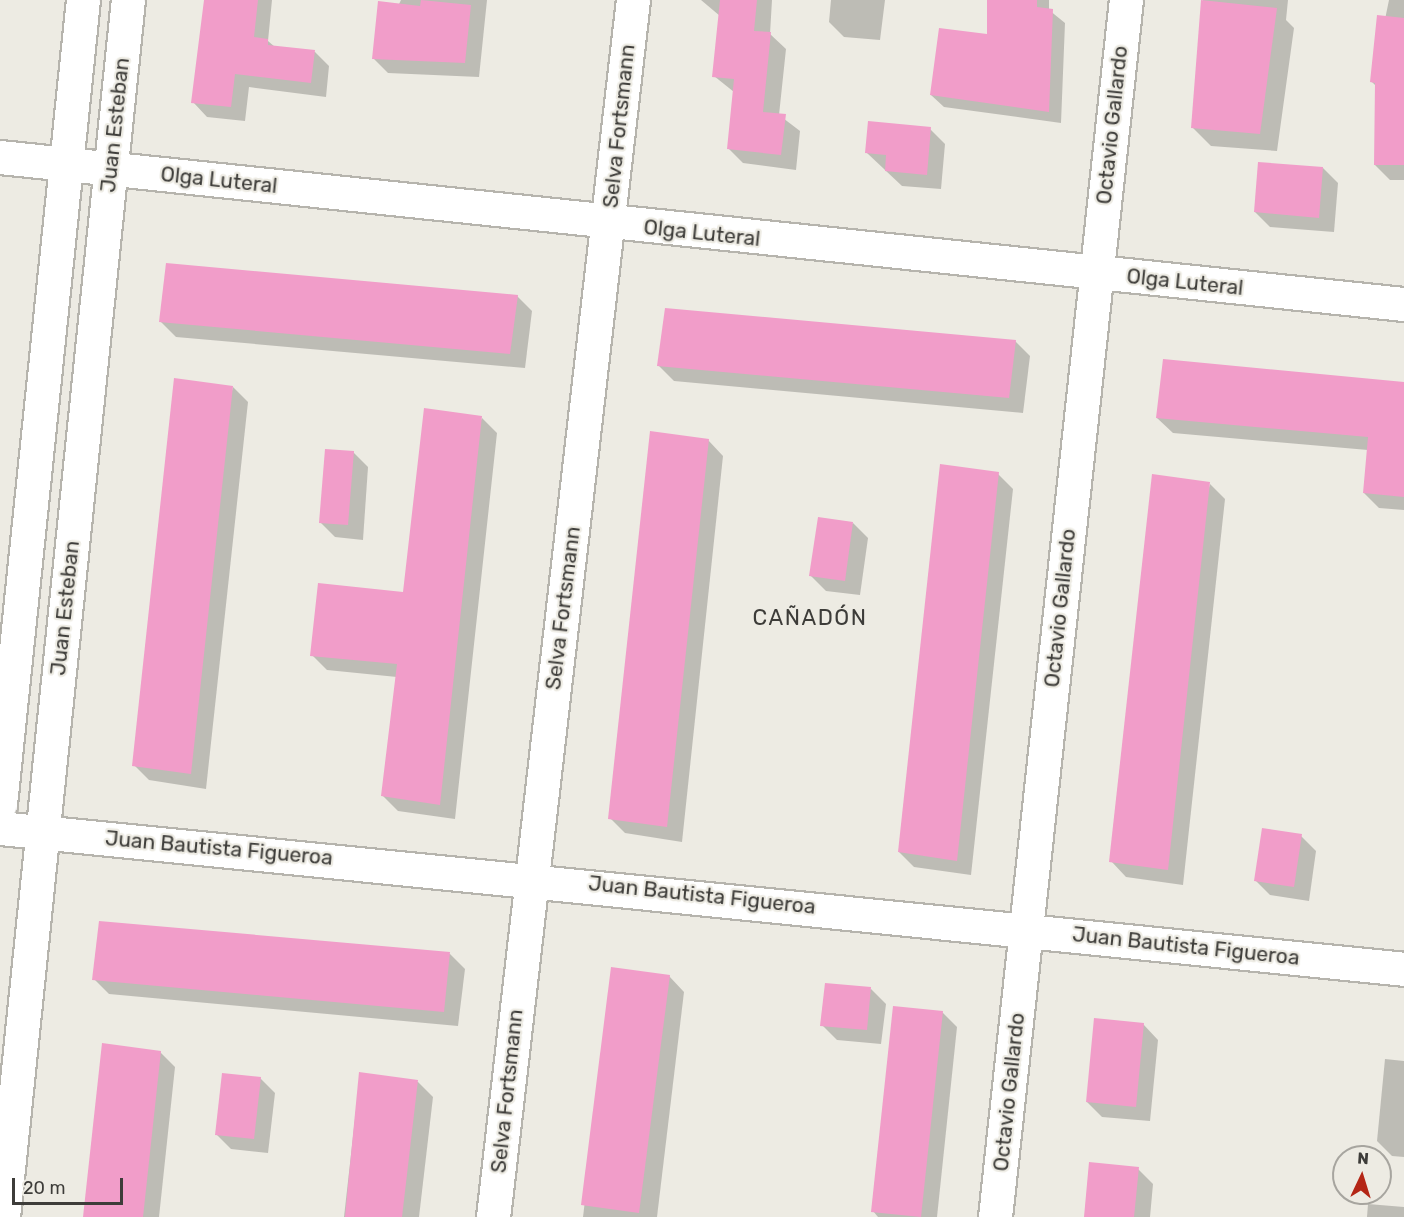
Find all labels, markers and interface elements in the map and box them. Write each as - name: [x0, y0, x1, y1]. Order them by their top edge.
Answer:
- street label: Selva Fortsmann: [598, 43, 640, 209]
- street label: Octavio Gallardo: [1091, 44, 1133, 206]
- street label: Juan Esteban: [95, 56, 135, 194]
- street label: Olga Luteral: [159, 161, 279, 199]
- street label: Olga Luteral: [642, 214, 762, 252]
- street label: Olga Luteral: [1125, 263, 1245, 301]
- street label: Selva Fortsmann: [540, 525, 586, 691]
- street label: Octavio Gallardo: [1039, 527, 1081, 689]
- street label: Juan Esteban: [45, 539, 85, 677]
- district label: CAÑADÓN: [752, 605, 868, 631]
- street label: Juan Bautista Figueroa: [104, 826, 334, 870]
- street label: Juan Bautista Figueroa: [587, 871, 817, 919]
- street label: Juan Bautista Figueroa: [1071, 922, 1301, 970]
- street label: Selva Fortsmann: [486, 1008, 528, 1174]
- street label: Octavio Gallardo: [988, 1011, 1030, 1173]
- north arrow: [1332, 1145, 1392, 1205]
- text: N: [1357, 1149, 1370, 1168]
- scale bar: [15, 1166, 126, 1204]
- text: 20 m: [23, 1177, 65, 1199]

